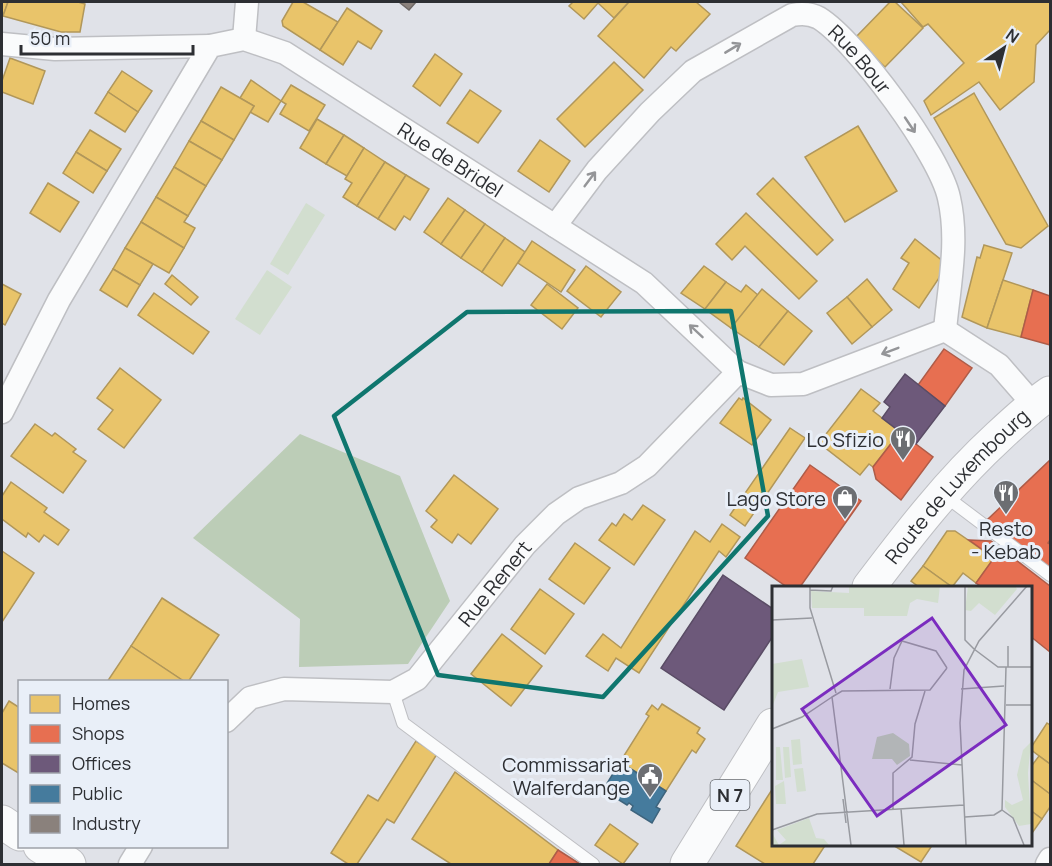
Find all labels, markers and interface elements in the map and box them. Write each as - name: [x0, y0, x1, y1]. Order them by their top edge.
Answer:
- scale bar: [21, 18, 194, 56]
- street label: Rue Bour: [823, 18, 898, 99]
- north arrow: [974, 18, 1034, 78]
- text: N: [1002, 23, 1024, 48]
- text: 50 m: [30, 26, 70, 50]
- one-way arrow: [724, 41, 741, 53]
- street label: Rue de Bridel: [393, 115, 509, 203]
- one-way arrow: [904, 116, 916, 132]
- one-way arrow: [584, 171, 596, 187]
- one-way arrow: [688, 324, 703, 339]
- one-way arrow: [882, 346, 900, 357]
- street label: Route de Luxembourg: [878, 402, 1034, 569]
- restaurant icon: Lo Sfizio: [888, 424, 918, 462]
- place label: Lo Sfizio: [806, 426, 884, 453]
- restaurant icon: Resto - Kebab: [991, 478, 1021, 516]
- shop icon: Lago Store: [830, 483, 860, 521]
- place label: Lago Store: [727, 485, 826, 512]
- place label: Resto - Kebab: [971, 515, 1041, 565]
- street label: Rue Renert: [452, 534, 537, 632]
- inset map: [772, 586, 1031, 845]
- legend: [18, 680, 228, 848]
- text: Homes: [72, 691, 130, 715]
- text: Shops: [72, 721, 124, 745]
- text: Offices: [72, 751, 131, 775]
- place label: Commissariat Walferdange: [502, 751, 630, 801]
- public building icon: Commissariat Walferdange: [635, 761, 665, 799]
- road number: N 7: [710, 780, 750, 810]
- text: Public: [72, 781, 123, 805]
- text: Industry: [72, 811, 141, 835]

